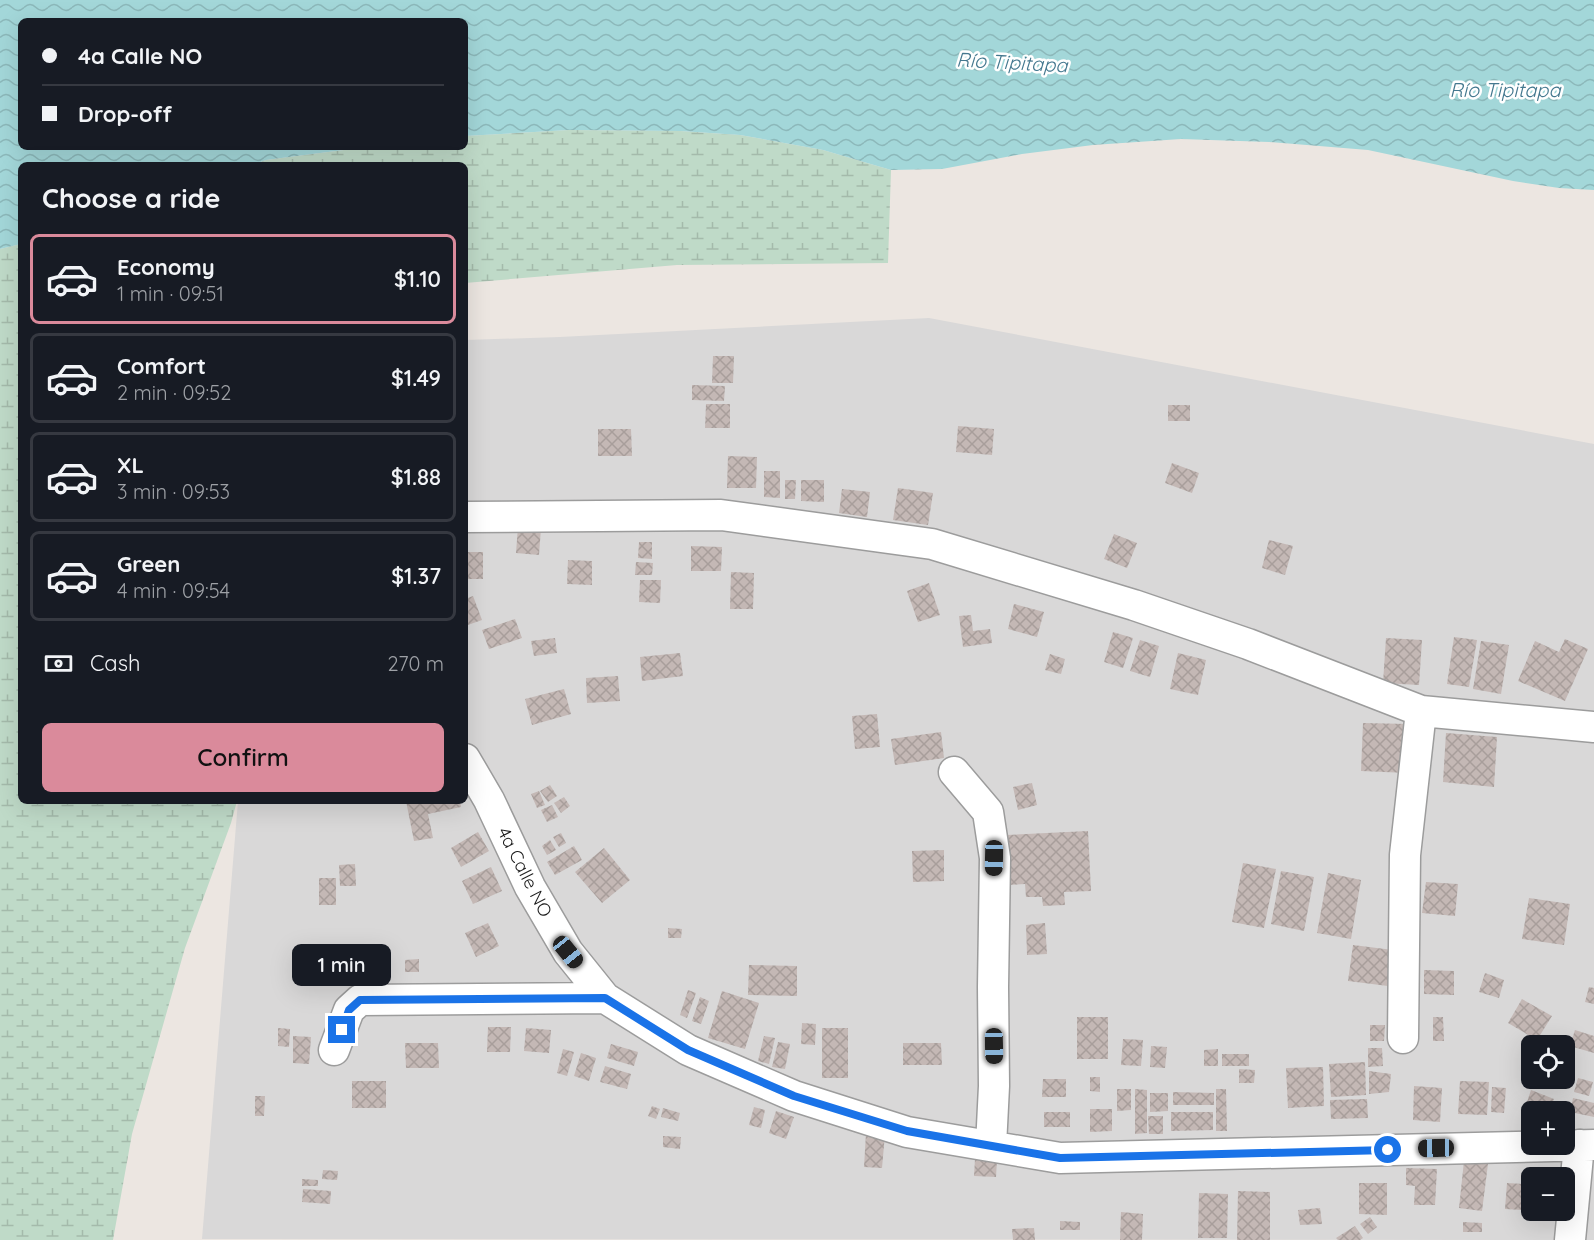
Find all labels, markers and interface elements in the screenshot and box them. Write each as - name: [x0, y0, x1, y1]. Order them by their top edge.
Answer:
- text: 4a Calle NO: [78, 42, 202, 70]
- water label: Río Tipitapa: [956, 47, 1070, 77]
- water label: Río Tipitapa: [1449, 77, 1562, 102]
- text: Drop-off: [78, 100, 172, 128]
- text: Choose a ride: [42, 181, 220, 215]
- icon: car: [45, 252, 99, 306]
- text: Economy: [117, 253, 215, 281]
- text: $1.10: [394, 265, 441, 293]
- text: 1 min · 09:51: [117, 281, 224, 306]
- icon: car: [45, 351, 99, 405]
- text: Comfort: [117, 352, 206, 380]
- text: $1.49: [391, 364, 441, 392]
- text: 2 min · 09:52: [117, 380, 231, 405]
- icon: car: [45, 450, 99, 504]
- text: XL: [117, 451, 144, 479]
- text: $1.88: [391, 463, 441, 491]
- text: 3 min · 09:53: [117, 479, 230, 504]
- icon: car: [45, 549, 99, 603]
- text: Green: [117, 550, 180, 578]
- text: $1.37: [391, 562, 441, 590]
- text: 4 min · 09:54: [117, 578, 230, 603]
- icon: cash: [42, 647, 75, 680]
- text: Cash: [90, 649, 141, 677]
- text: 270 m: [387, 651, 444, 676]
- button: Confirm: [42, 723, 444, 792]
- street label: 4a Calle NO: [492, 823, 558, 921]
- car: [985, 840, 1003, 876]
- car: [550, 932, 586, 972]
- callout: 1 min: [292, 943, 392, 985]
- text: 1 min: [318, 952, 365, 977]
- route end: [328, 1016, 355, 1043]
- car: [985, 1028, 1003, 1064]
- map controls: [1521, 1035, 1575, 1221]
- button: locate: [1521, 1035, 1575, 1089]
- button: +: [1521, 1101, 1575, 1155]
- route start: [1374, 1136, 1401, 1163]
- car: [1418, 1139, 1454, 1157]
- button: −: [1521, 1167, 1575, 1221]

